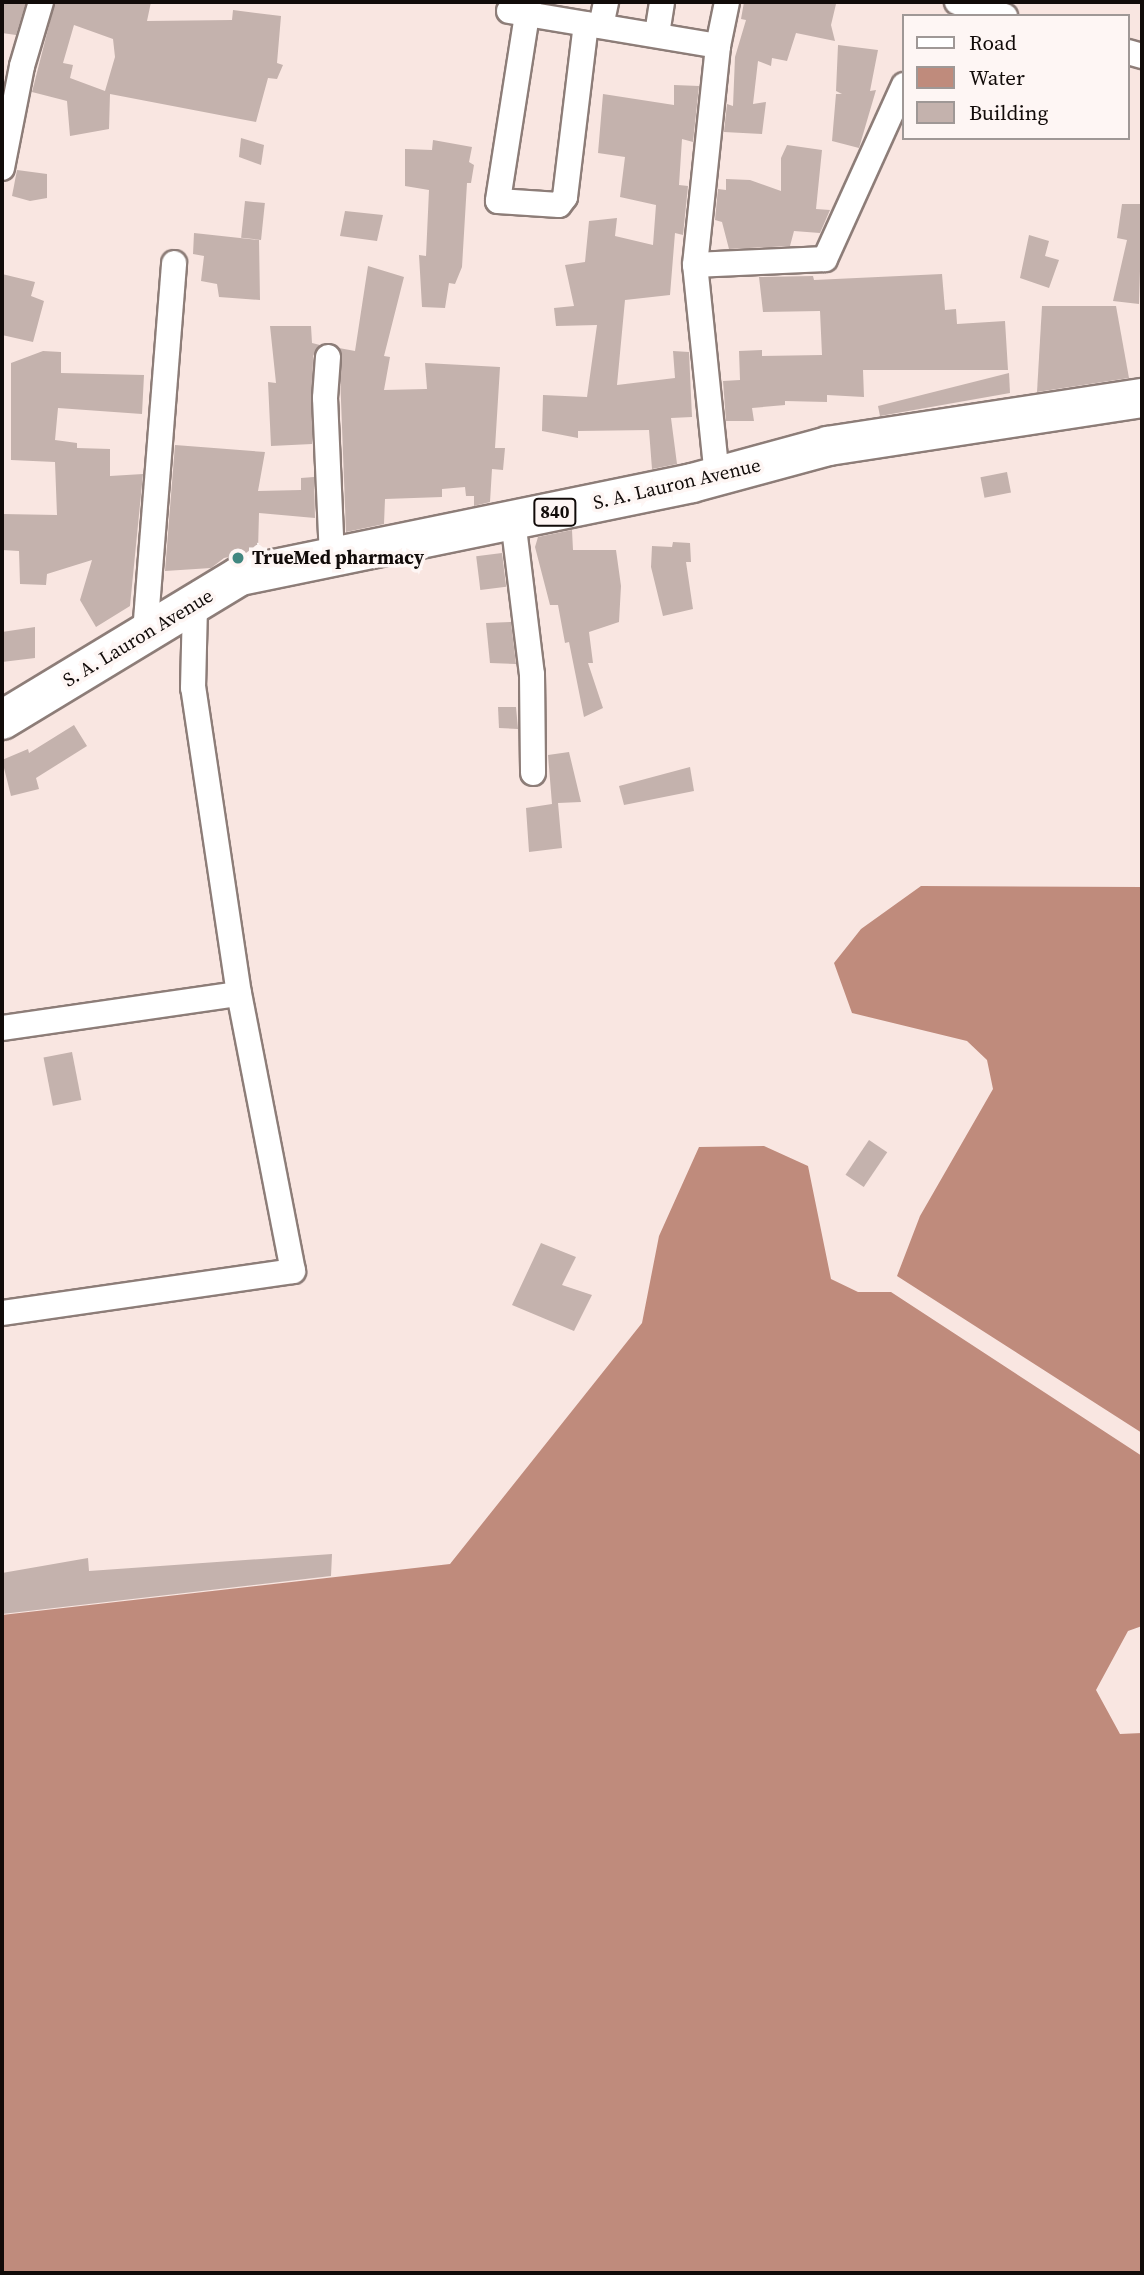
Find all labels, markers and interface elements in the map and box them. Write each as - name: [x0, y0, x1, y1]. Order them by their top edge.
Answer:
- legend: [902, 14, 1130, 140]
- text: Road: [969, 28, 1017, 57]
- text: Water: [969, 63, 1025, 92]
- text: Building: [969, 98, 1048, 127]
- street label: S. A. Lauron Avenue: [591, 454, 763, 514]
- road number: 840: [532, 498, 578, 526]
- place label: TrueMed pharmacy: [252, 547, 424, 569]
- marker: TrueMed pharmacy: [230, 550, 246, 566]
- street label: S. A. Lauron Avenue: [59, 584, 217, 692]

